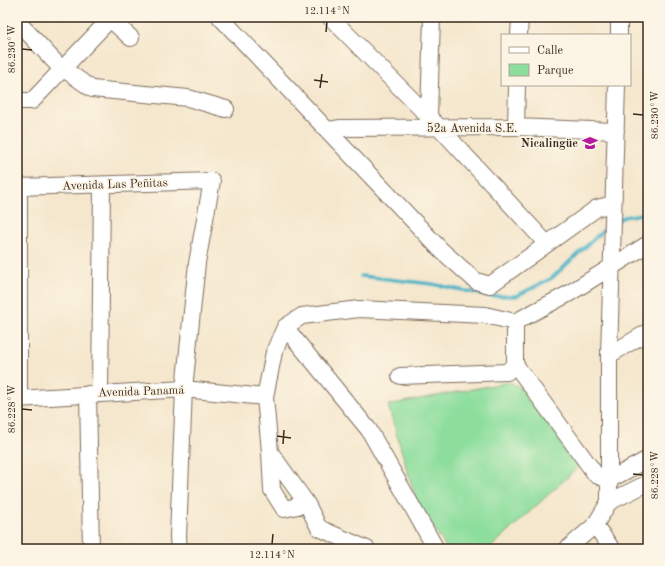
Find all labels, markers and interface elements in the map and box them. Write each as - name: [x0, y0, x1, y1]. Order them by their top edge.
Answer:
- text: 12.114°N: [304, 6, 350, 16]
- text: 86.230°W: [7, 25, 17, 73]
- legend: [501, 34, 631, 86]
- text: Calle: [537, 45, 563, 57]
- text: Parque: [537, 65, 574, 77]
- text: 86.230°W: [650, 91, 660, 139]
- street label: 52a Avenida S.E.: [427, 122, 517, 135]
- school or university icon: Nicalingüe: [581, 134, 599, 152]
- place label: Nicalingüe: [521, 138, 578, 150]
- street label: Avenida Las Peñitas: [62, 177, 168, 193]
- street label: Avenida Panamá: [98, 384, 184, 400]
- text: 86.228°W: [7, 385, 17, 433]
- text: 86.228°W: [650, 451, 660, 499]
- text: 12.114°N: [249, 550, 295, 560]

